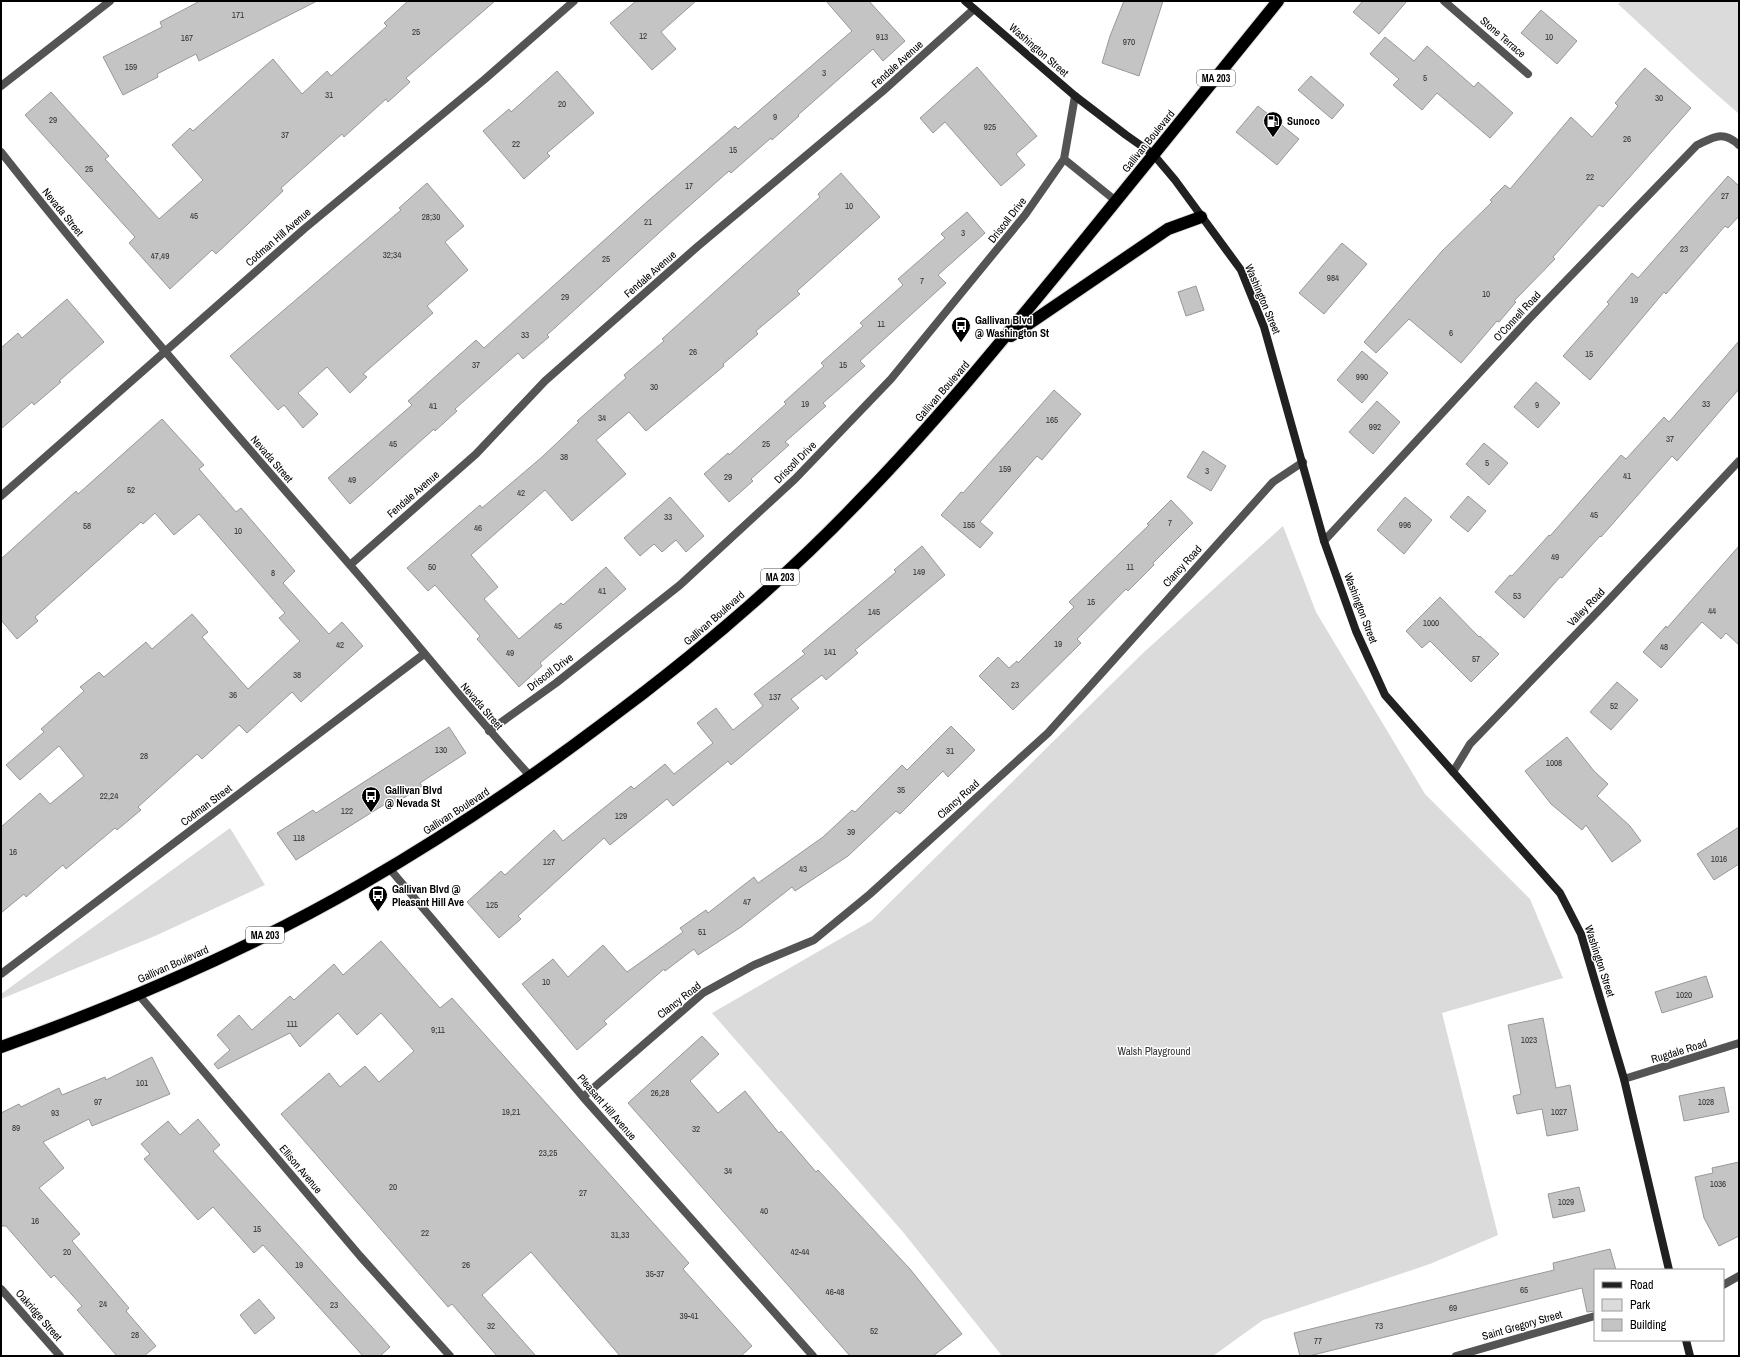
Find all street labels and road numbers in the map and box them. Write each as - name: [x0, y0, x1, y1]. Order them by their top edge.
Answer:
- street label: Stone Terrace: [1477, 13, 1529, 61]
- street label: Washington Street: [1006, 20, 1072, 80]
- street label: Fendale Avenue: [868, 37, 926, 91]
- road number: MA 203: [1197, 70, 1235, 86]
- street label: Gallivan Boulevard: [1119, 107, 1177, 175]
- street label: Nevada Street: [39, 185, 87, 239]
- street label: Driscoll Drive: [985, 194, 1029, 246]
- street label: Codman Hill Avenue: [242, 205, 314, 269]
- street label: Fendale Avenue: [621, 248, 679, 300]
- street label: Washington Street: [1242, 262, 1284, 336]
- street label: O'Connell Road: [1490, 288, 1544, 344]
- street label: Gallivan Boulevard: [912, 358, 972, 424]
- street label: Nevada Street: [248, 433, 297, 486]
- street label: Driscoll Drive: [771, 438, 819, 486]
- street label: Fendale Avenue: [384, 468, 442, 520]
- street label: Clancy Road: [1160, 542, 1204, 590]
- road number: MA 203: [761, 569, 799, 585]
- street label: Washington Street: [1341, 571, 1381, 646]
- street label: Valley Road: [1564, 585, 1608, 629]
- street label: Gallivan Boulevard: [681, 588, 747, 648]
- street label: Driscoll Drive: [524, 650, 576, 694]
- street label: Nevada Street: [458, 680, 507, 733]
- street label: Clancy Road: [934, 777, 982, 821]
- street label: Codman Street: [178, 781, 235, 829]
- street label: Gallivan Boulevard: [420, 784, 492, 838]
- street label: Washington Street: [1582, 923, 1618, 999]
- road number: MA 203: [246, 927, 284, 943]
- street label: Gallivan Boulevard: [135, 942, 211, 986]
- street label: Clancy Road: [654, 979, 704, 1021]
- street label: Rugdale Road: [1649, 1036, 1709, 1066]
- street label: Pleasant Hill Avenue: [574, 1071, 640, 1143]
- street label: Ellison Avenue: [277, 1142, 325, 1196]
- street label: Oakridge Street: [13, 1286, 65, 1344]
- street label: Saint Gregory Street: [1480, 1307, 1564, 1343]

